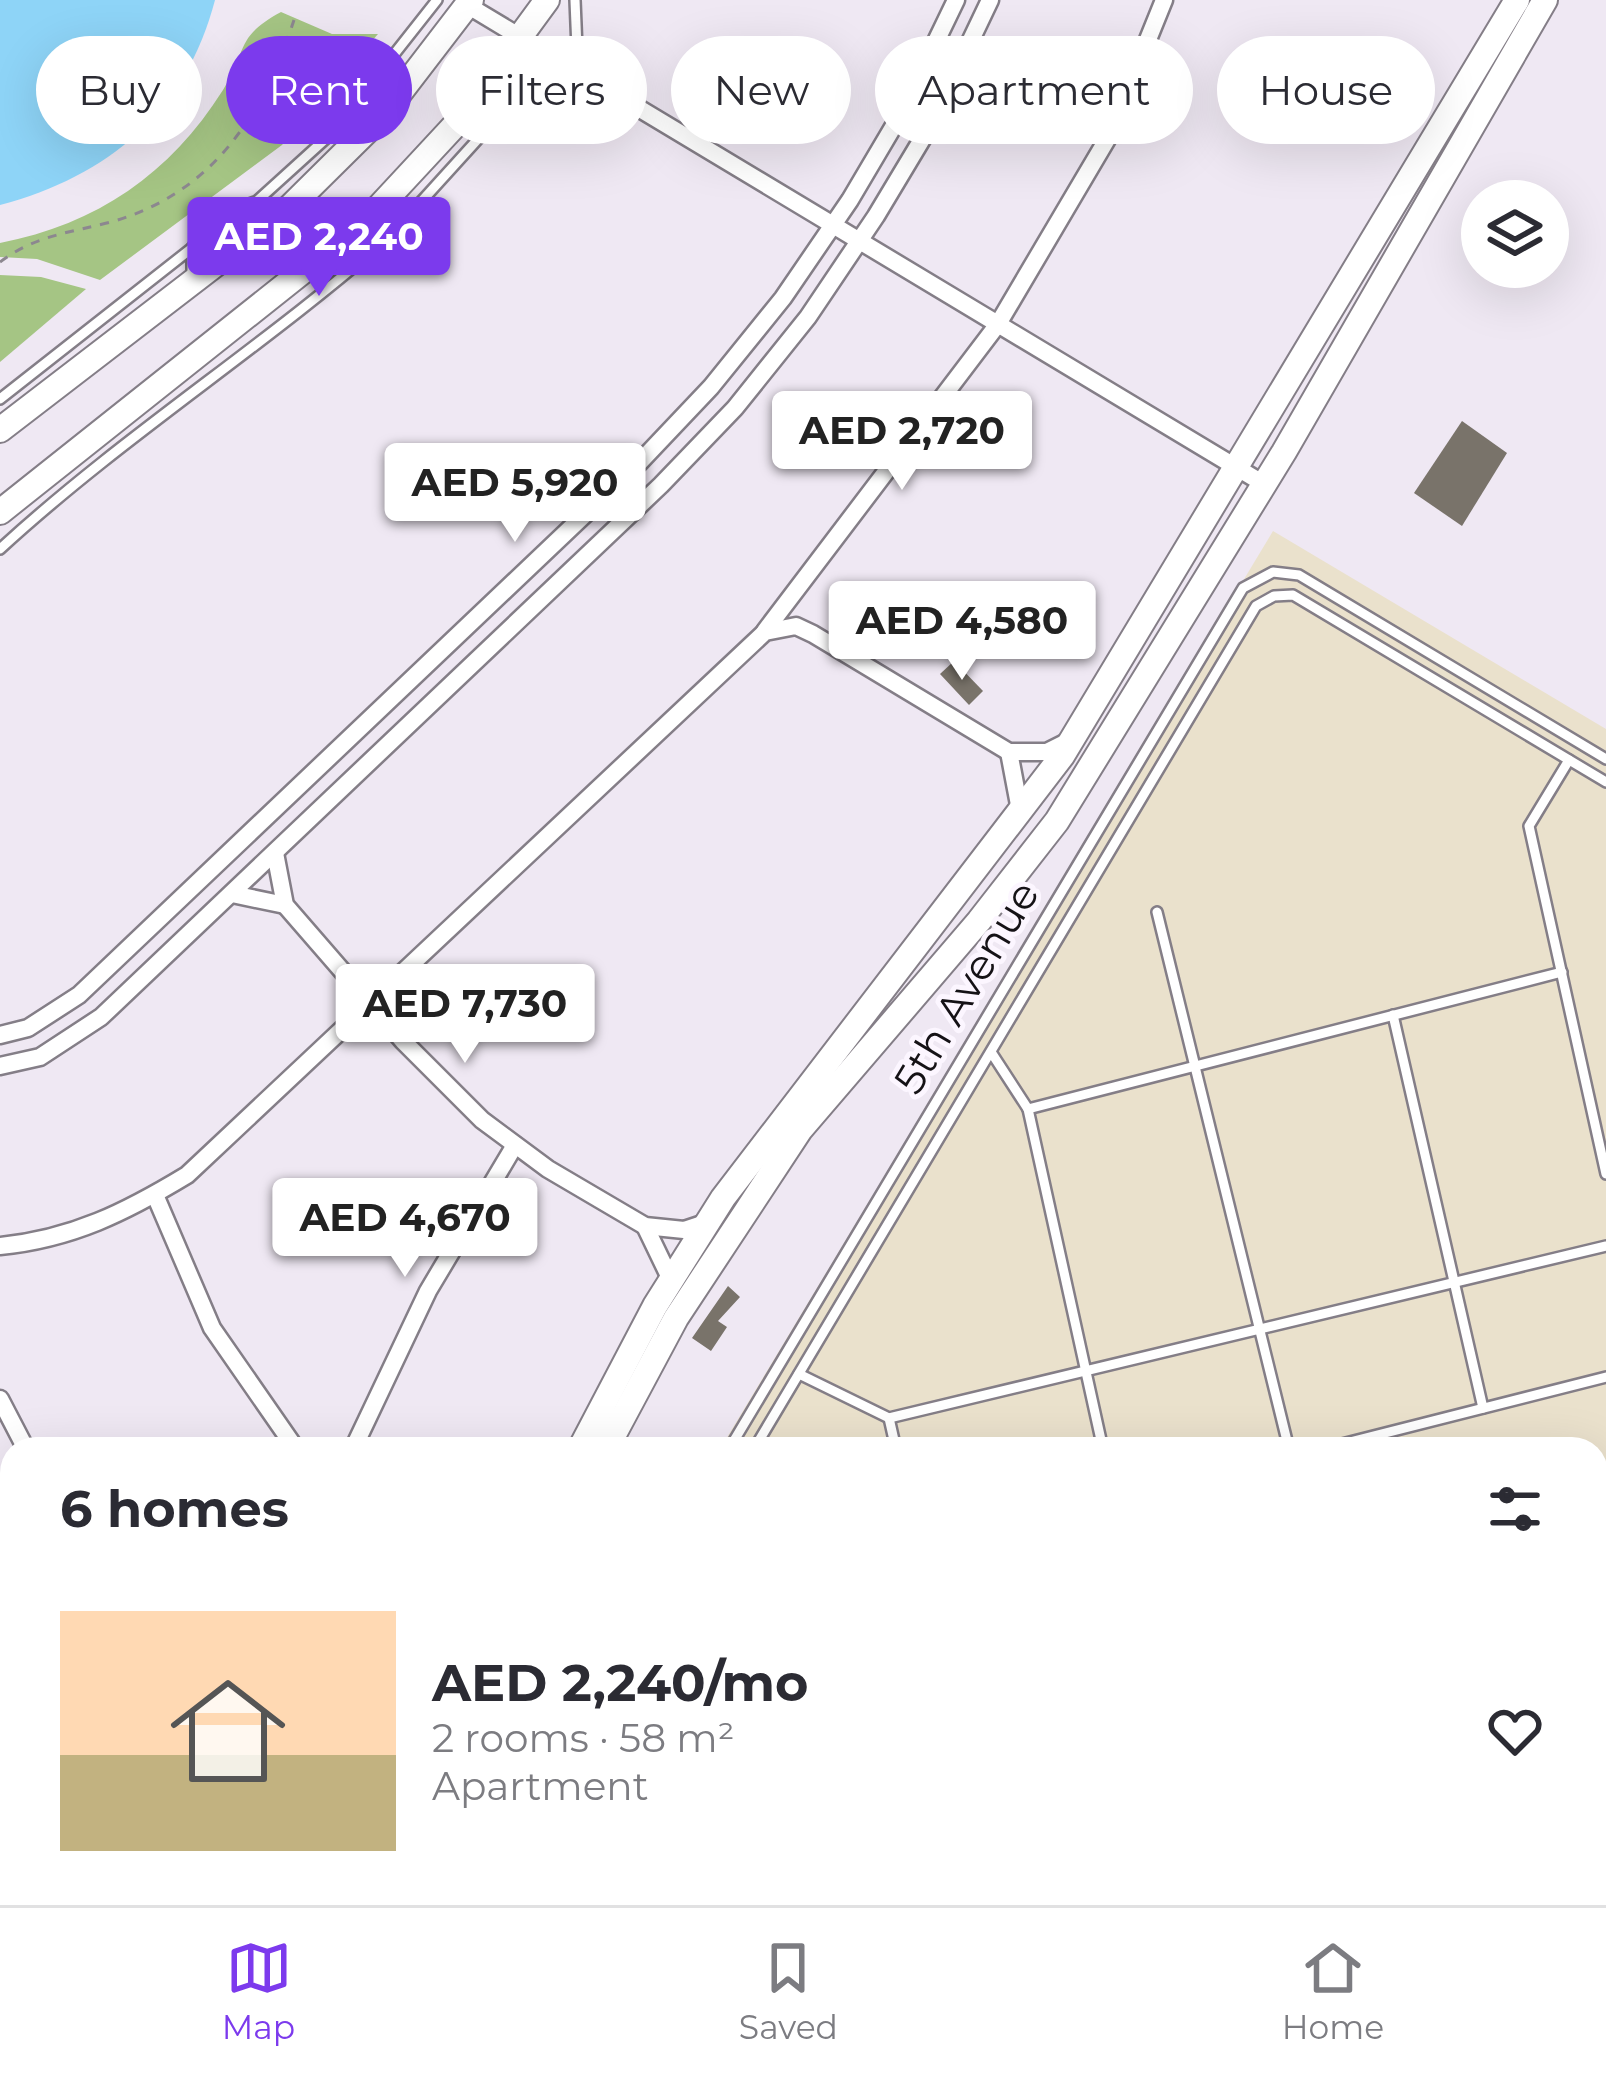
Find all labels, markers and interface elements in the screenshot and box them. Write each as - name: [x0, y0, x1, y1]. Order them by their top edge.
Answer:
- chip: Buy: [36, 36, 202, 144]
- chip: Rent: [226, 36, 412, 144]
- chip: Filters: [436, 36, 647, 144]
- chip: New: [671, 36, 851, 144]
- chip: Apartment: [875, 36, 1193, 144]
- chip: House: [1217, 36, 1435, 144]
- map controls: [1461, 180, 1569, 288]
- button: layers: [1461, 180, 1569, 288]
- pin: AED 2,240: [182, 197, 456, 299]
- text: AED 2,240: [214, 212, 424, 260]
- pin: AED 2,720: [765, 391, 1039, 493]
- text: AED 2,720: [799, 406, 1005, 454]
- pin: AED 5,920: [378, 443, 652, 545]
- text: AED 5,920: [412, 458, 618, 506]
- pin: AED 4,580: [825, 581, 1099, 683]
- text: AED 4,580: [856, 596, 1068, 644]
- street label: 5th Avenue: [882, 871, 1050, 1103]
- pin: AED 7,730: [328, 964, 602, 1066]
- text: AED 7,730: [363, 979, 567, 1027]
- pin: AED 4,670: [268, 1178, 542, 1280]
- text: AED 4,670: [299, 1193, 511, 1241]
- icon: filters: [1482, 1476, 1548, 1542]
- text: 6 homes: [60, 1478, 289, 1540]
- text: AED 2,240/mo: [432, 1652, 809, 1714]
- icon: home: [156, 1659, 300, 1803]
- icon: heart: [1482, 1698, 1548, 1764]
- text: 2 rooms · 58 m²: [432, 1714, 734, 1762]
- text: Apartment: [432, 1762, 648, 1810]
- tab: Map: [222, 1935, 295, 2047]
- tab: Saved: [739, 1935, 838, 2047]
- tab: Home: [1282, 1935, 1384, 2047]

